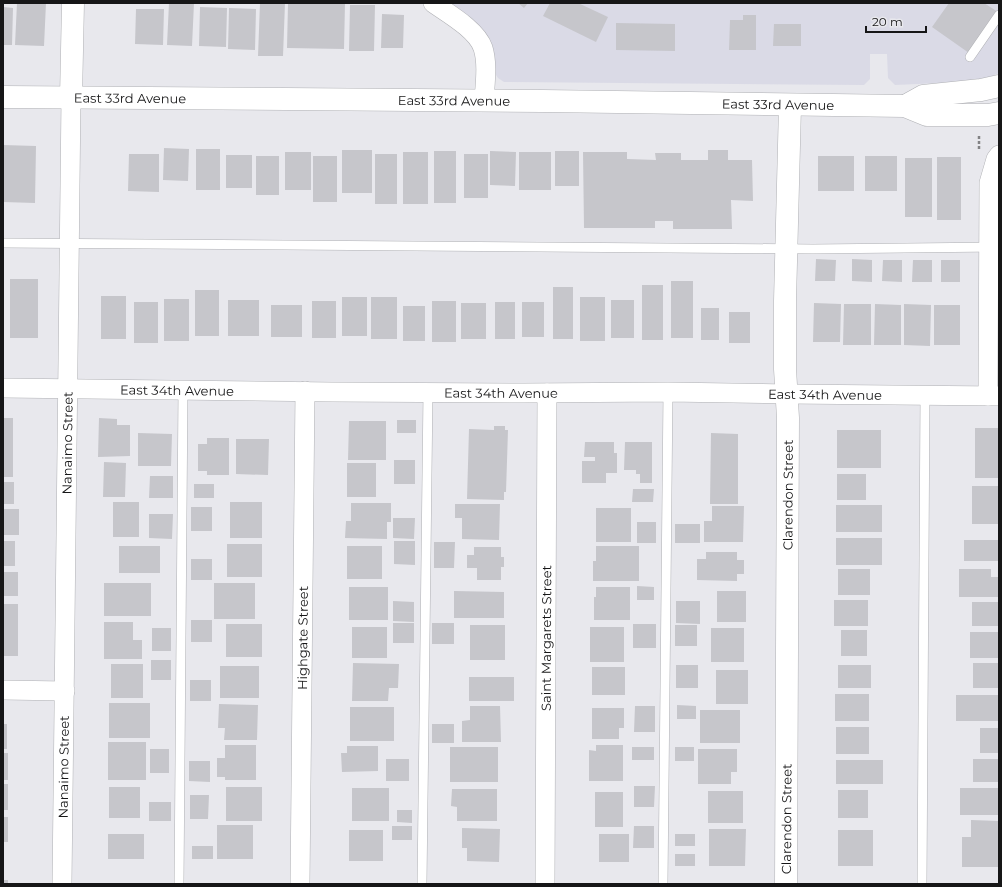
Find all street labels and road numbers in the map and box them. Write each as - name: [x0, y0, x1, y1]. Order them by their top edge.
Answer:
- street label: East 33rd Avenue: [74, 90, 186, 106]
- street label: East 33rd Avenue: [398, 92, 510, 109]
- street label: East 33rd Avenue: [722, 95, 834, 113]
- street label: East 34th Avenue: [120, 381, 234, 399]
- street label: East 34th Avenue: [444, 385, 558, 401]
- street label: East 34th Avenue: [768, 386, 882, 403]
- street label: Nanaimo Street: [58, 391, 76, 495]
- street label: Clarendon Street: [779, 440, 796, 550]
- street label: Saint Margarets Street: [538, 565, 554, 711]
- street label: Highgate Street: [294, 586, 311, 690]
- street label: Nanaimo Street: [55, 715, 72, 819]
- street label: Clarendon Street: [778, 764, 795, 874]

